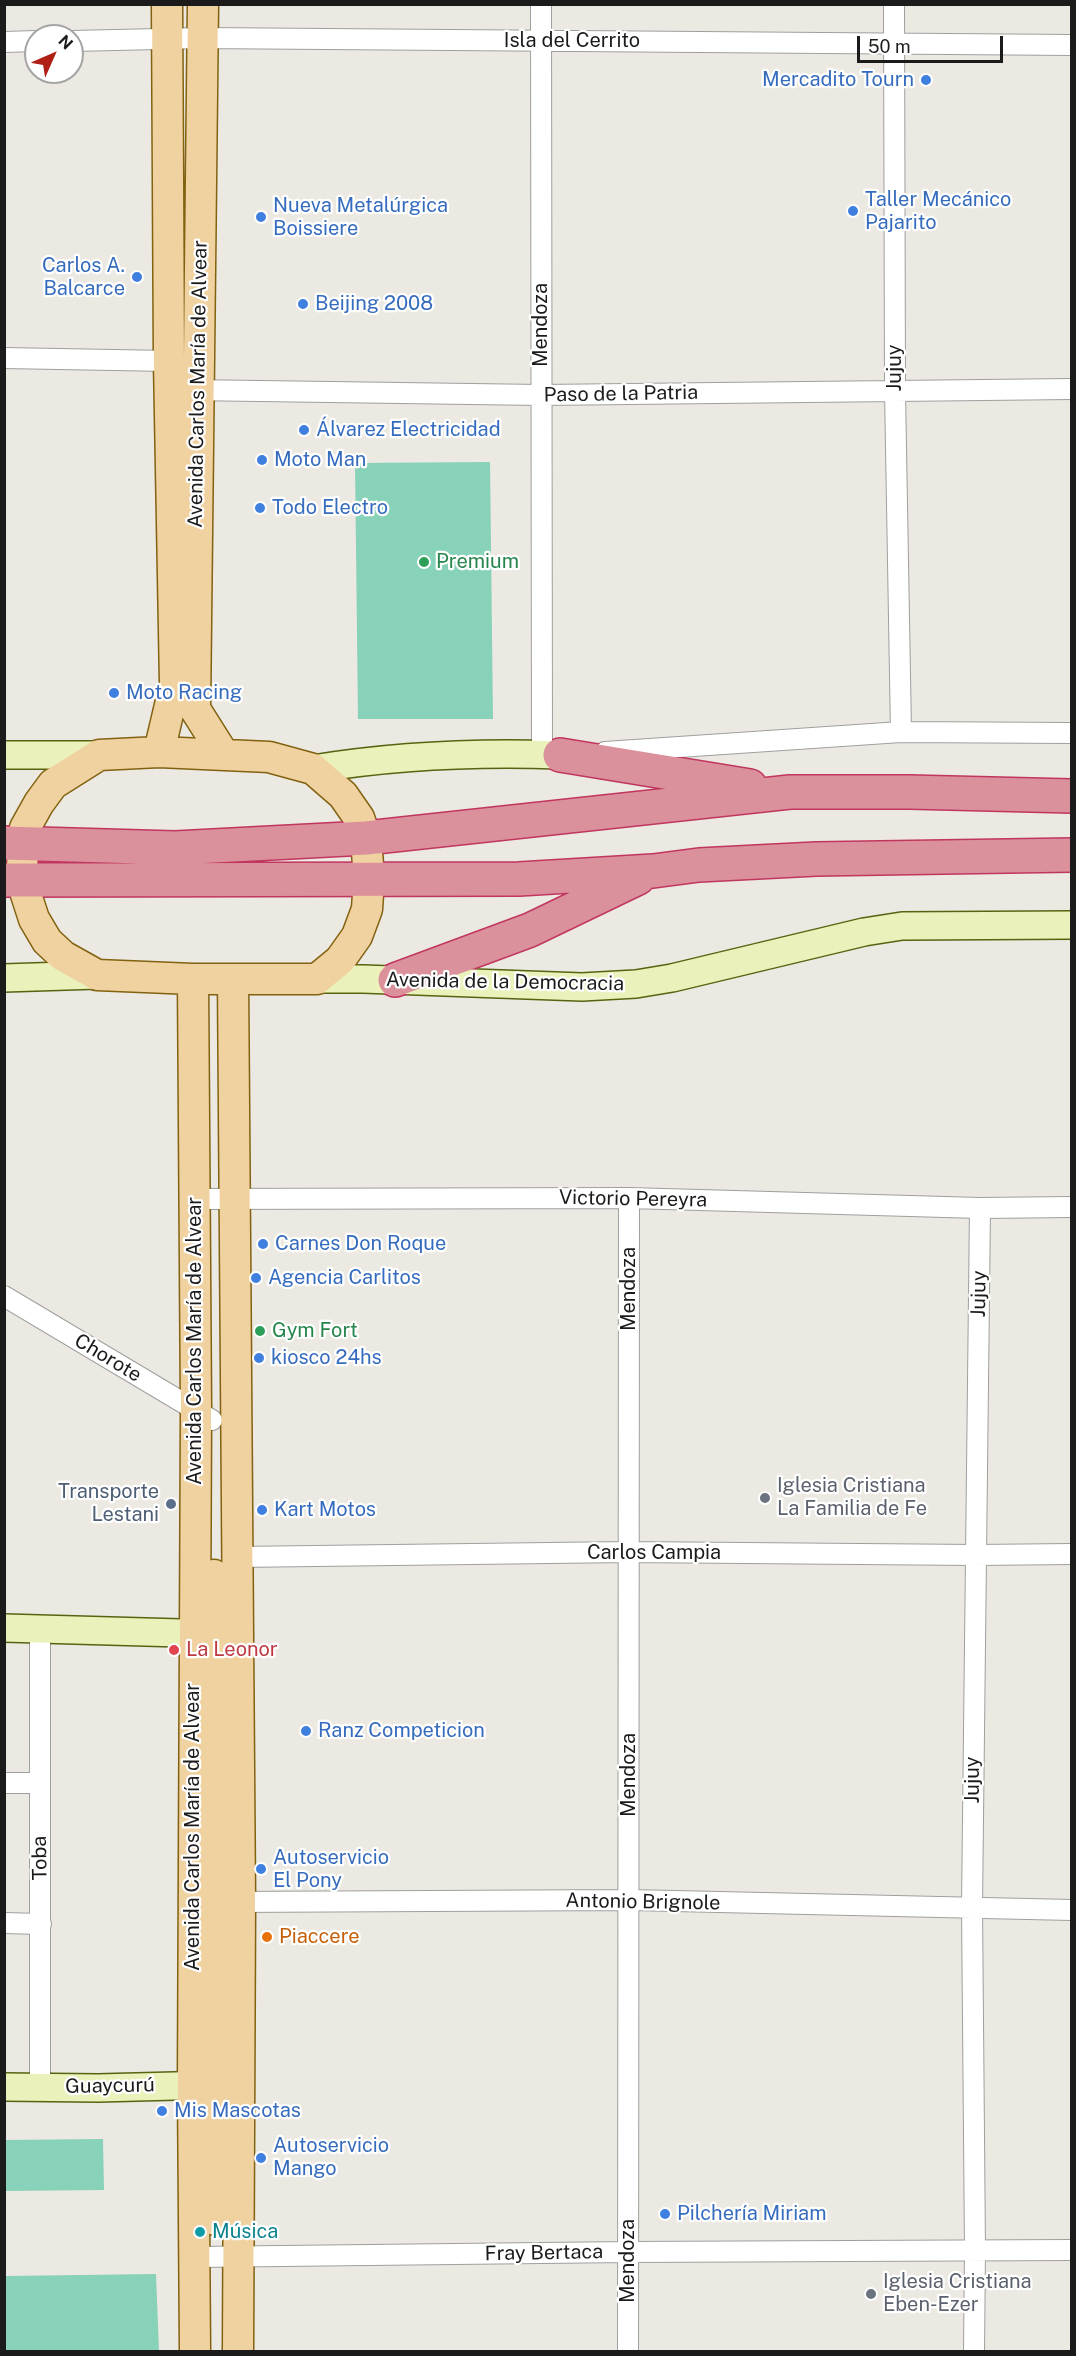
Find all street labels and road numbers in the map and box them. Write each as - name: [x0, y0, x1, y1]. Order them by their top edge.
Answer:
- street label: Isla del Cerrito: [504, 29, 640, 53]
- street label: Avenida Carlos María de Alvear: [183, 240, 213, 528]
- street label: Mendoza: [529, 283, 553, 367]
- street label: Jujuy: [883, 345, 907, 391]
- street label: Paso de la Patria: [544, 381, 698, 407]
- street label: Avenida de la Democracia: [386, 968, 624, 996]
- street label: Victorio Pereyra: [559, 1186, 707, 1212]
- street label: Avenida Carlos María de Alvear: [183, 1197, 207, 1485]
- street label: Mendoza: [617, 1247, 641, 1331]
- street label: Jujuy: [967, 1270, 991, 1318]
- street label: Chorote: [70, 1329, 146, 1387]
- street label: Carlos Campia: [587, 1541, 721, 1565]
- street label: Avenida Carlos María de Alvear: [181, 1683, 205, 1971]
- street label: Mendoza: [617, 1733, 641, 1817]
- street label: Jujuy: [961, 1757, 985, 1803]
- street label: Toba: [28, 1835, 52, 1881]
- street label: Antonio Brignole: [565, 1889, 721, 1915]
- street label: Guaycurú: [65, 2073, 155, 2099]
- street label: Mendoza: [616, 2219, 640, 2303]
- street label: Fray Bertaca: [485, 2240, 603, 2266]

